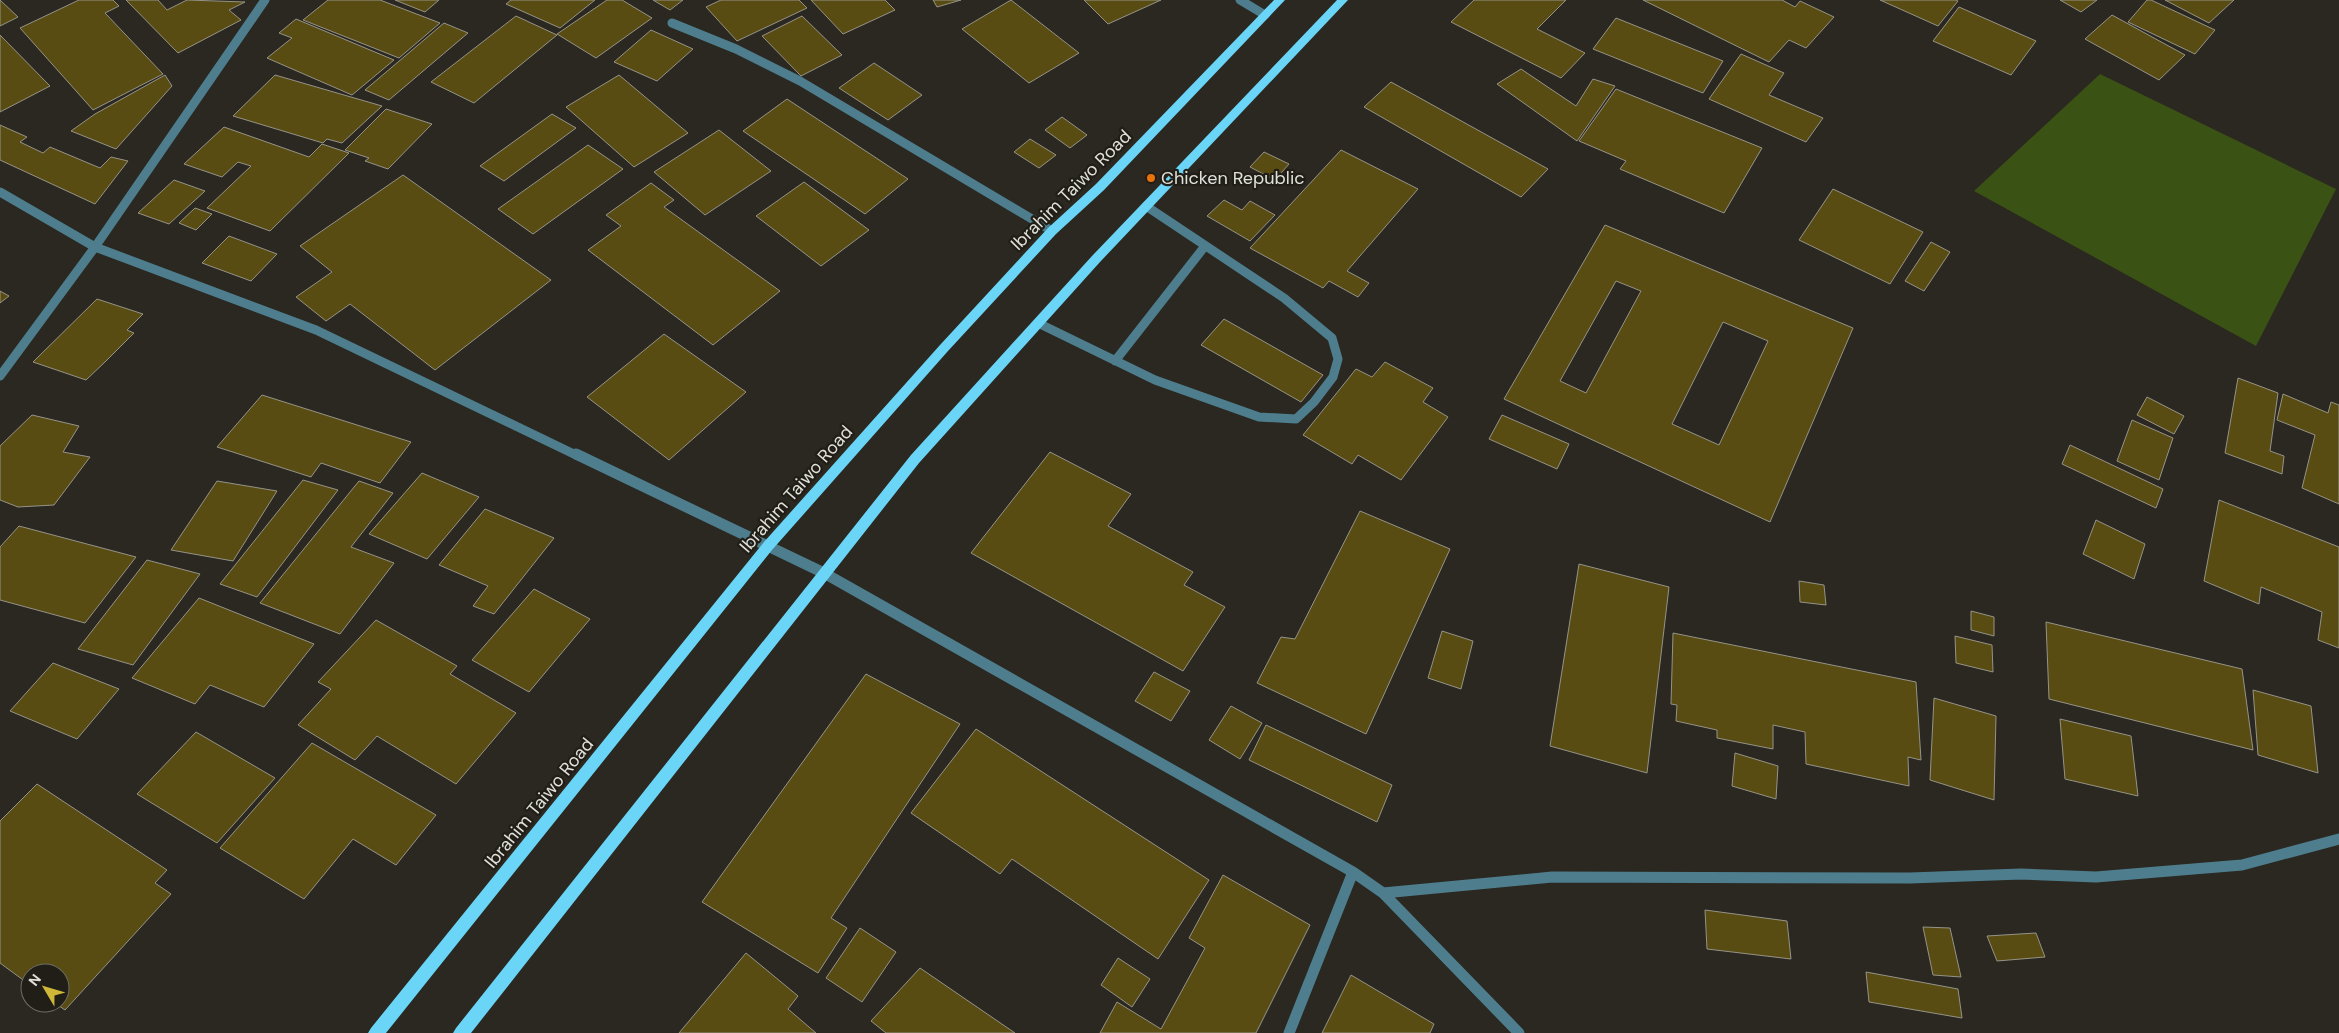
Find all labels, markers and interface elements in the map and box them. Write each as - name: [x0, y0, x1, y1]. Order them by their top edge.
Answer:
- street label: Ibrahim Taiwo Road: [1006, 125, 1136, 255]
- place label: Chicken Republic: [1161, 166, 1305, 190]
- marker: Chicken Republic: [1145, 172, 1157, 184]
- street label: Ibrahim Taiwo Road: [734, 420, 858, 558]
- street label: Ibrahim Taiwo Road: [479, 733, 599, 873]
- north arrow: [20, 963, 70, 1013]
- text: N: [25, 970, 45, 990]

